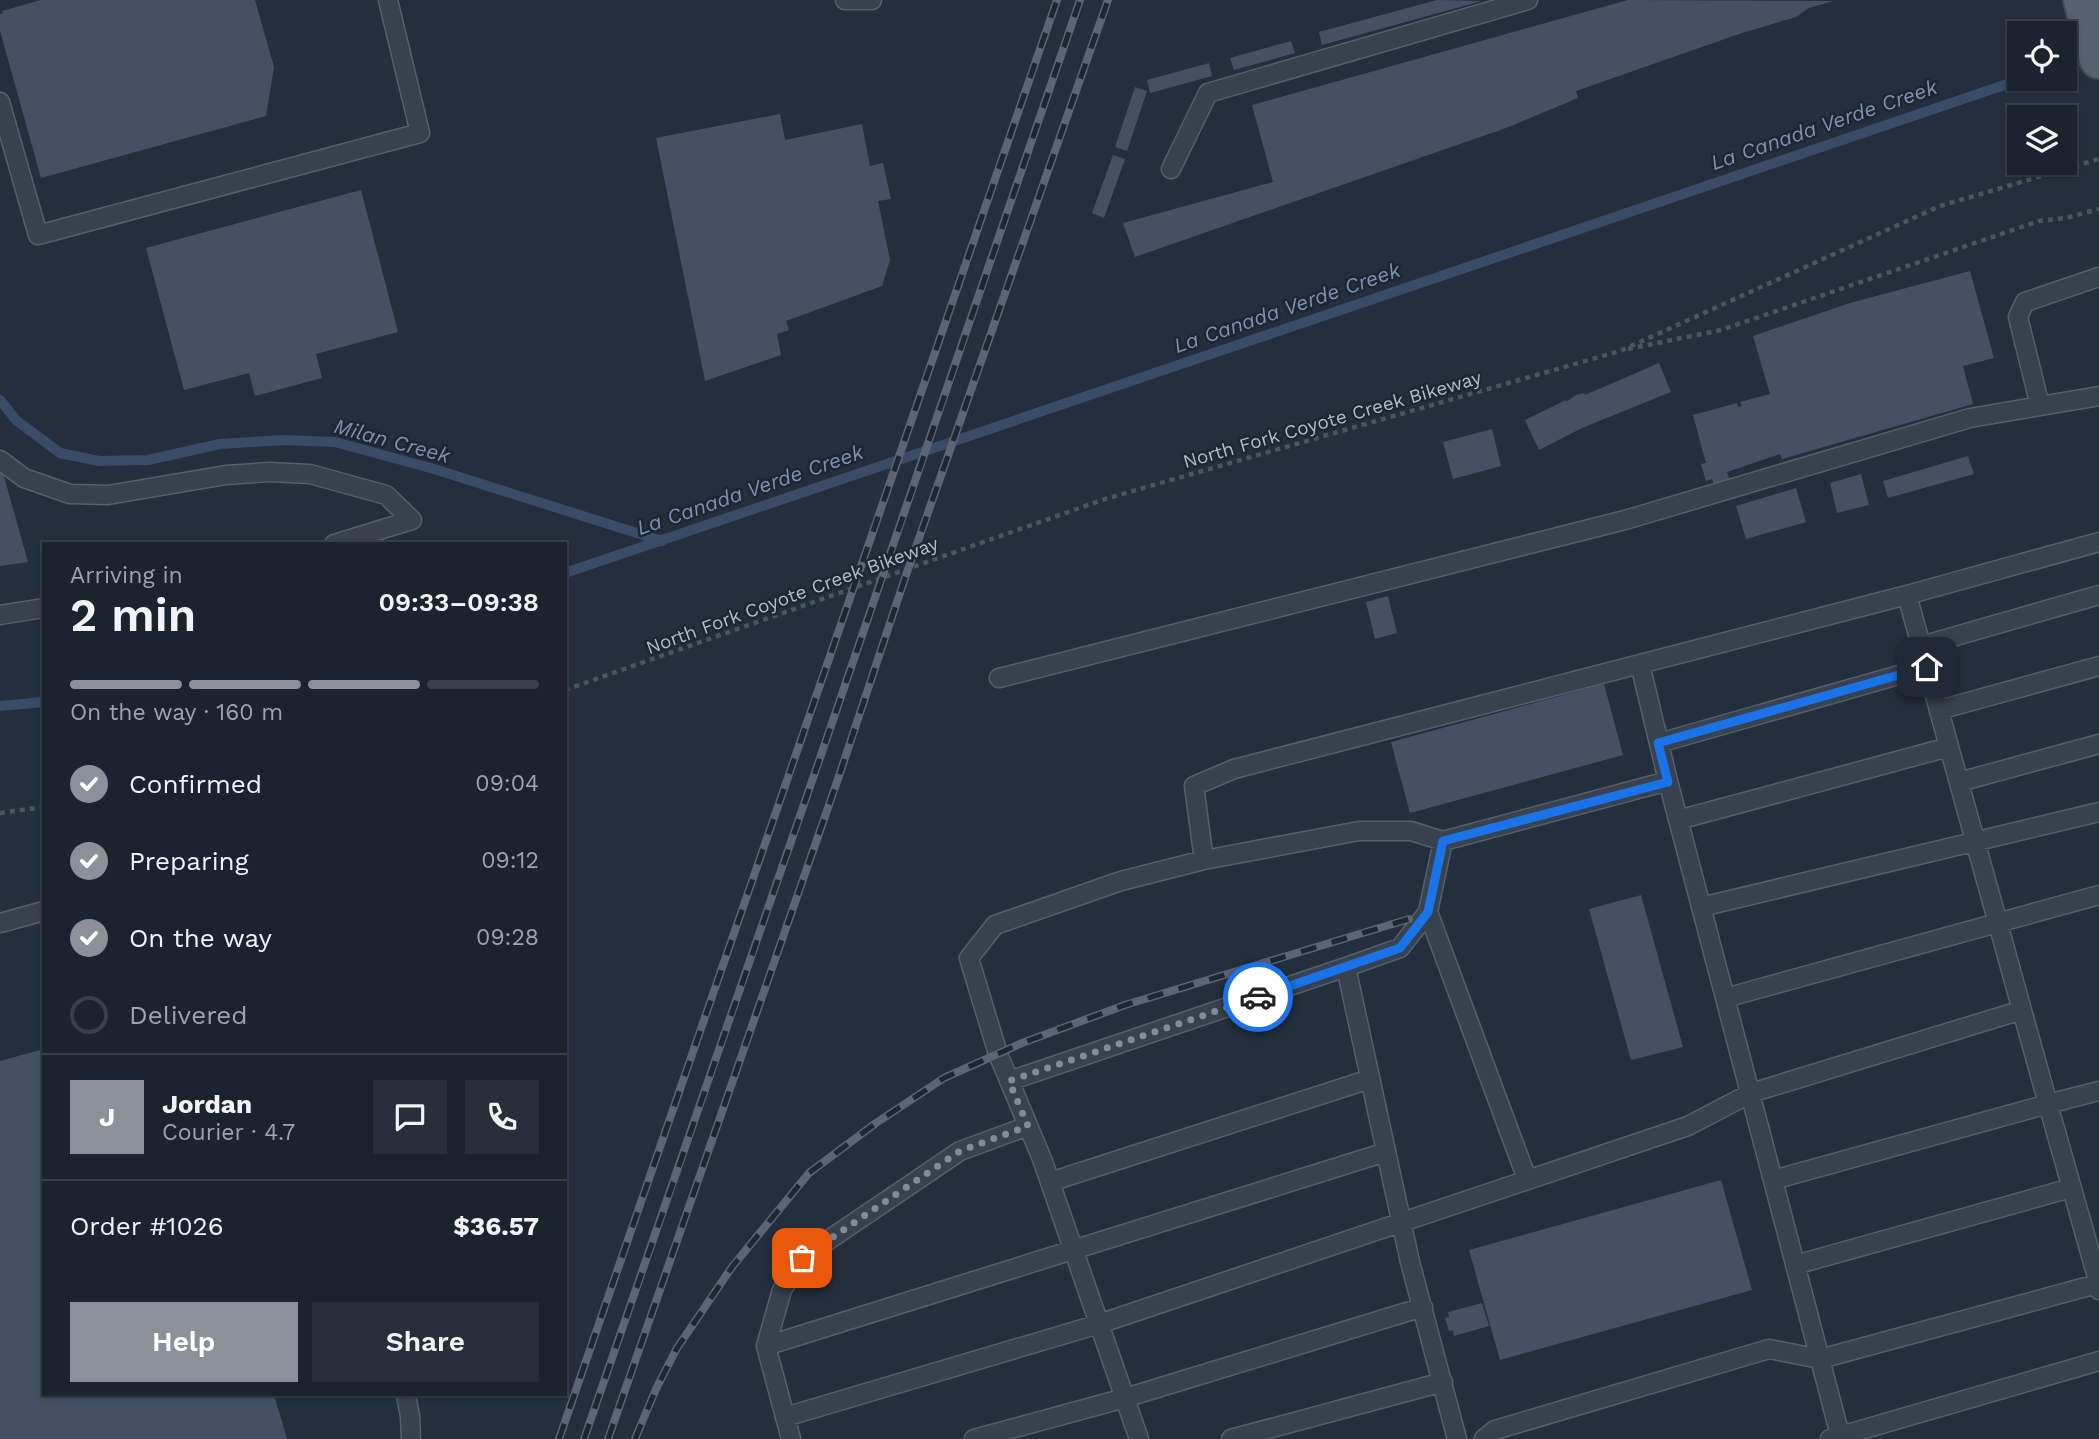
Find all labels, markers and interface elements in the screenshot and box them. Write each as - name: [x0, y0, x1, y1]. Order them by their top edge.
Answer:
- map controls: [2007, 21, 2077, 175]
- button: locate: [2007, 21, 2077, 91]
- water label: La Canada Verde Creek: [1707, 74, 1941, 175]
- button: layers: [2007, 105, 2077, 175]
- water label: La Canada Verde Creek: [1170, 257, 1404, 358]
- street label: North Fork Coyote Creek Bikeway: [1180, 366, 1484, 473]
- water label: Milan Creek: [331, 413, 453, 468]
- water label: La Canada Verde Creek: [633, 439, 867, 540]
- street label: North Fork Coyote Creek Bikeway: [643, 532, 942, 659]
- text: Arriving in: [70, 562, 183, 589]
- text: 09:33–09:38: [378, 587, 539, 617]
- text: 2 min: [70, 588, 196, 642]
- pin: [1897, 637, 1957, 697]
- icon: home: [1908, 648, 1946, 686]
- text: On the way · 160 m: [70, 699, 283, 726]
- icon: check: [70, 765, 108, 803]
- text: Confirmed: [129, 769, 262, 799]
- text: 09:04: [475, 770, 539, 797]
- icon: check: [70, 842, 108, 880]
- text: Preparing: [129, 846, 249, 876]
- text: 09:12: [481, 847, 539, 874]
- icon: check: [70, 919, 108, 957]
- text: On the way: [129, 923, 272, 953]
- text: 09:28: [476, 924, 539, 951]
- courier: [1223, 962, 1293, 1032]
- icon: car: [1239, 978, 1277, 1016]
- text: Delivered: [129, 1000, 248, 1030]
- button: chat: [373, 1080, 447, 1154]
- button: phone: [465, 1080, 539, 1154]
- text: Jordan: [162, 1089, 252, 1119]
- text: J: [99, 1102, 115, 1132]
- text: Courier · 4.7: [162, 1119, 295, 1146]
- text: Order #1026: [70, 1211, 224, 1241]
- text: $36.57: [453, 1211, 539, 1241]
- pin: [772, 1228, 832, 1288]
- icon: bag: [783, 1239, 821, 1277]
- button: Help: [70, 1302, 298, 1382]
- button: Share: [312, 1302, 539, 1382]

